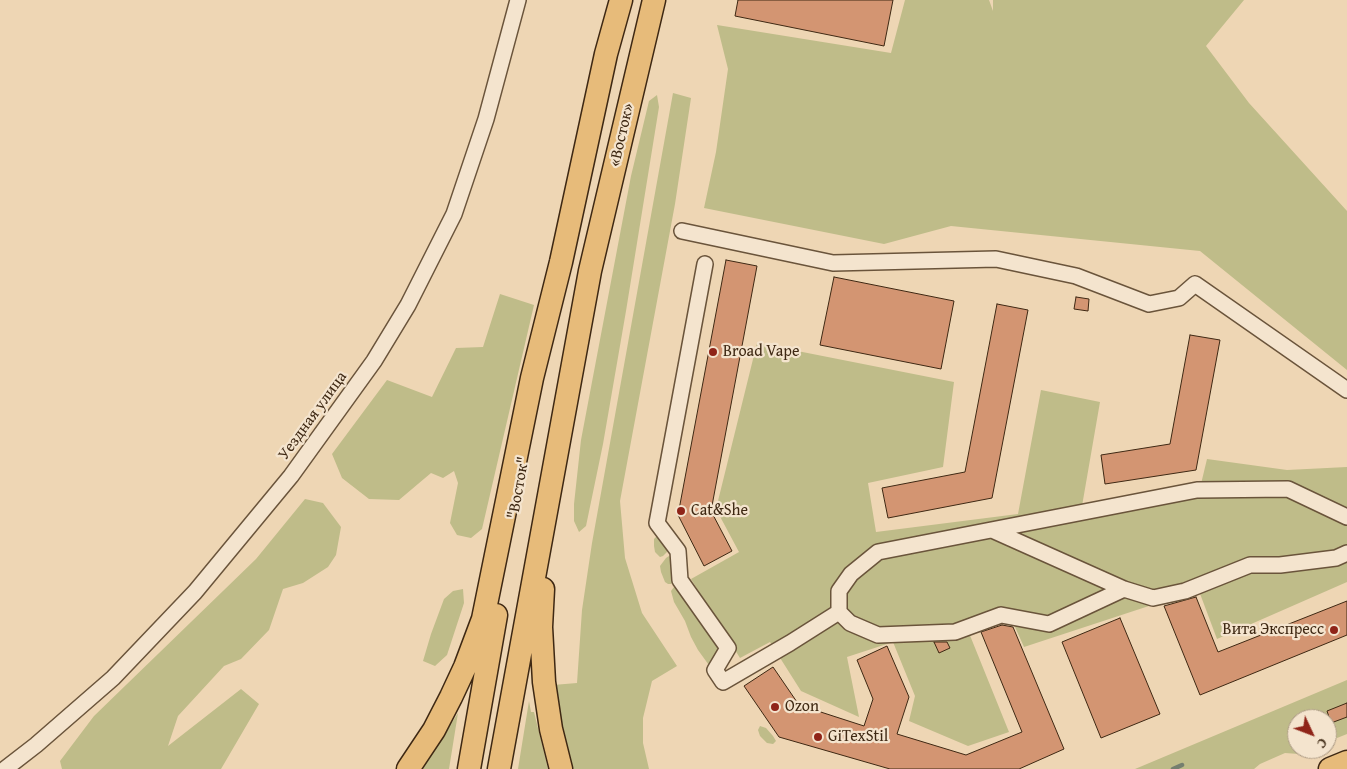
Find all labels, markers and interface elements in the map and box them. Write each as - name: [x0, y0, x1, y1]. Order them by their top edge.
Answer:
- street label: «Восток»: [605, 101, 639, 169]
- place label: Broad Vape: [723, 342, 799, 362]
- marker: Broad Vape: [707, 346, 719, 358]
- street label: Уездная улица: [274, 368, 352, 464]
- street label: "Восток": [504, 455, 534, 521]
- place label: Cat&She: [691, 501, 748, 521]
- marker: Cat&She: [675, 505, 687, 517]
- place label: Вита Экспресс: [1223, 620, 1324, 640]
- marker: Вита Экспресс: [1328, 624, 1340, 636]
- place label: Ozon: [785, 697, 819, 717]
- marker: Ozon: [769, 701, 781, 713]
- north arrow: [1287, 709, 1337, 759]
- place label: GiTexStil: [828, 727, 888, 747]
- marker: GiTexStil: [812, 731, 824, 743]
- text: С: [1312, 734, 1332, 753]

